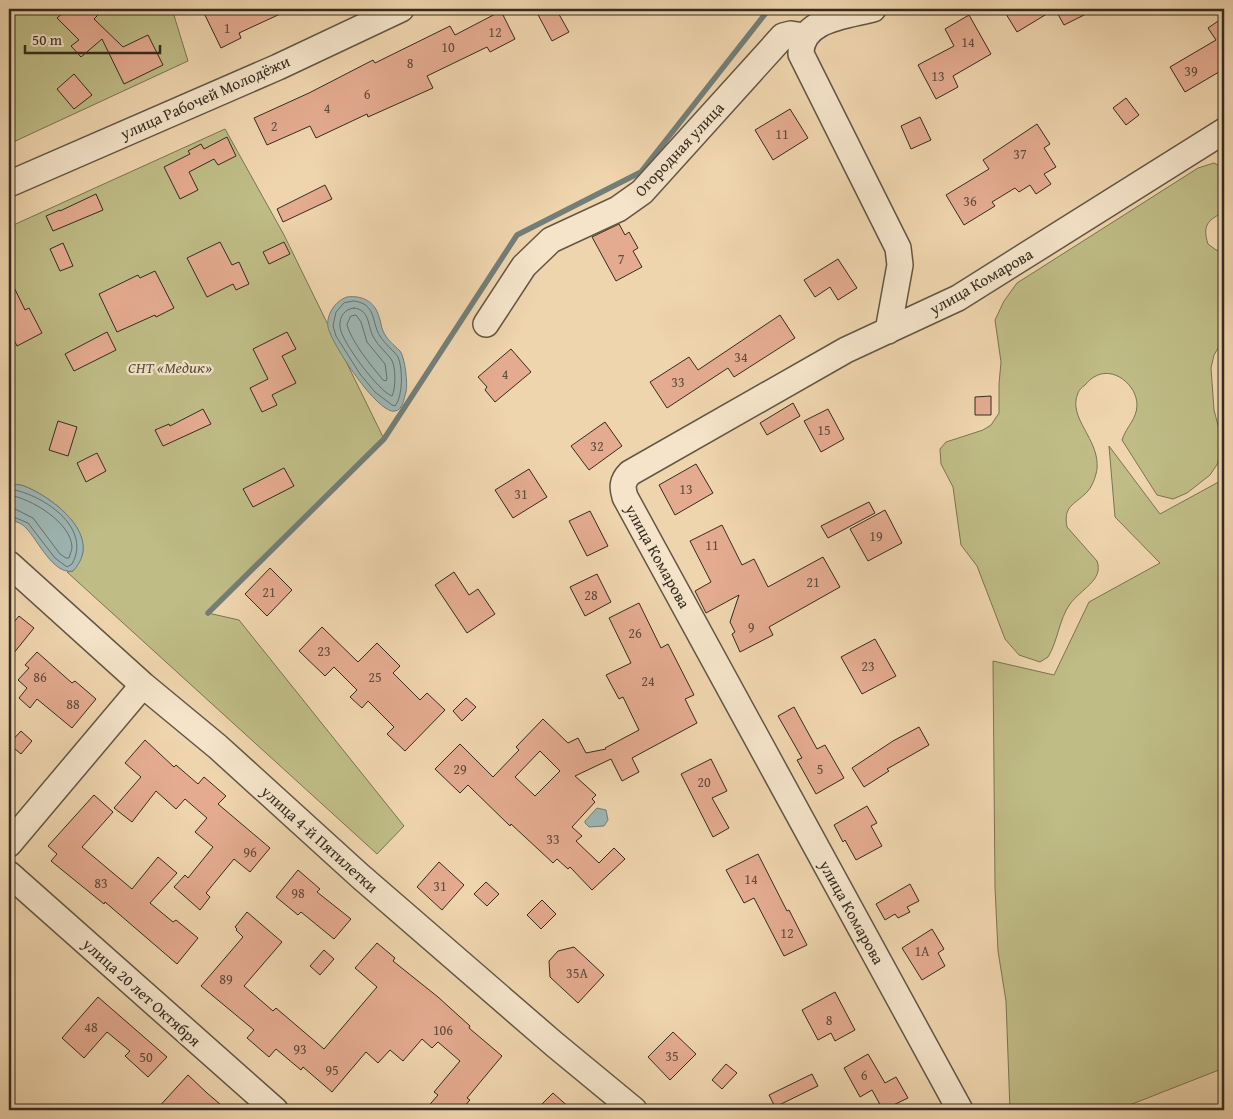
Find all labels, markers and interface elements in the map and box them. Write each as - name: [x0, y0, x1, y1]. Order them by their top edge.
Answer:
- house number: 1: [224, 18, 230, 38]
- scale bar: [25, 22, 160, 54]
- house number: 12: [488, 22, 502, 42]
- text: 50 m: [32, 29, 63, 50]
- house number: 14: [961, 32, 975, 52]
- house number: 10: [441, 37, 455, 57]
- street label: улица Рабочей Молодёжи: [115, 49, 294, 146]
- house number: 8: [407, 53, 414, 73]
- house number: 39: [1184, 61, 1198, 81]
- house number: 13: [931, 66, 945, 86]
- house number: 6: [364, 84, 371, 104]
- street label: Огородная улица: [629, 96, 730, 202]
- house number: 4: [324, 98, 331, 118]
- house number: 2: [271, 116, 277, 136]
- house number: 11: [775, 124, 789, 144]
- house number: 37: [1013, 144, 1027, 164]
- house number: 36: [963, 191, 977, 211]
- street label: улица Комарова: [924, 241, 1038, 321]
- house number: 7: [618, 249, 625, 269]
- house number: 34: [734, 347, 748, 367]
- park label: СНТ «Медик»: [128, 355, 212, 379]
- house number: 4: [502, 364, 509, 384]
- house number: 33: [671, 372, 685, 392]
- house number: 15: [817, 420, 831, 440]
- house number: 32: [590, 436, 604, 456]
- house number: 13: [679, 479, 693, 499]
- house number: 31: [514, 484, 528, 504]
- street label: улица Комарова: [619, 499, 697, 613]
- house number: 19: [869, 526, 883, 546]
- house number: 11: [705, 535, 719, 555]
- house number: 21: [806, 572, 820, 592]
- house number: 21: [262, 582, 276, 602]
- house number: 28: [584, 585, 598, 605]
- house number: 9: [748, 617, 755, 637]
- house number: 26: [628, 623, 642, 643]
- house number: 23: [317, 641, 331, 661]
- house number: 23: [861, 656, 875, 676]
- house number: 86: [33, 667, 47, 687]
- house number: 25: [368, 667, 382, 687]
- house number: 24: [641, 671, 655, 691]
- house number: 88: [66, 694, 80, 714]
- house number: 29: [453, 759, 467, 779]
- house number: 5: [817, 759, 823, 779]
- house number: 20: [697, 772, 711, 792]
- street label: улица 4-й Пятилетки: [255, 779, 384, 899]
- house number: 33: [546, 829, 560, 849]
- house number: 96: [243, 842, 257, 862]
- street label: улица Комарова: [813, 855, 891, 969]
- house number: 14: [744, 869, 758, 889]
- house number: 83: [94, 873, 108, 893]
- house number: 31: [433, 876, 447, 896]
- house number: 98: [291, 883, 305, 903]
- house number: 12: [780, 923, 794, 943]
- street label: улица 20 лет Октября: [77, 932, 207, 1052]
- house number: 1А: [914, 941, 930, 961]
- house number: 35А: [566, 963, 588, 983]
- house number: 89: [219, 969, 233, 989]
- house number: 8: [826, 1010, 833, 1030]
- house number: 48: [84, 1017, 98, 1037]
- house number: 106: [433, 1020, 453, 1040]
- house number: 93: [293, 1039, 307, 1059]
- house number: 35: [665, 1046, 679, 1066]
- house number: 50: [139, 1047, 153, 1067]
- house number: 95: [325, 1060, 339, 1080]
- house number: 6: [861, 1065, 868, 1085]

